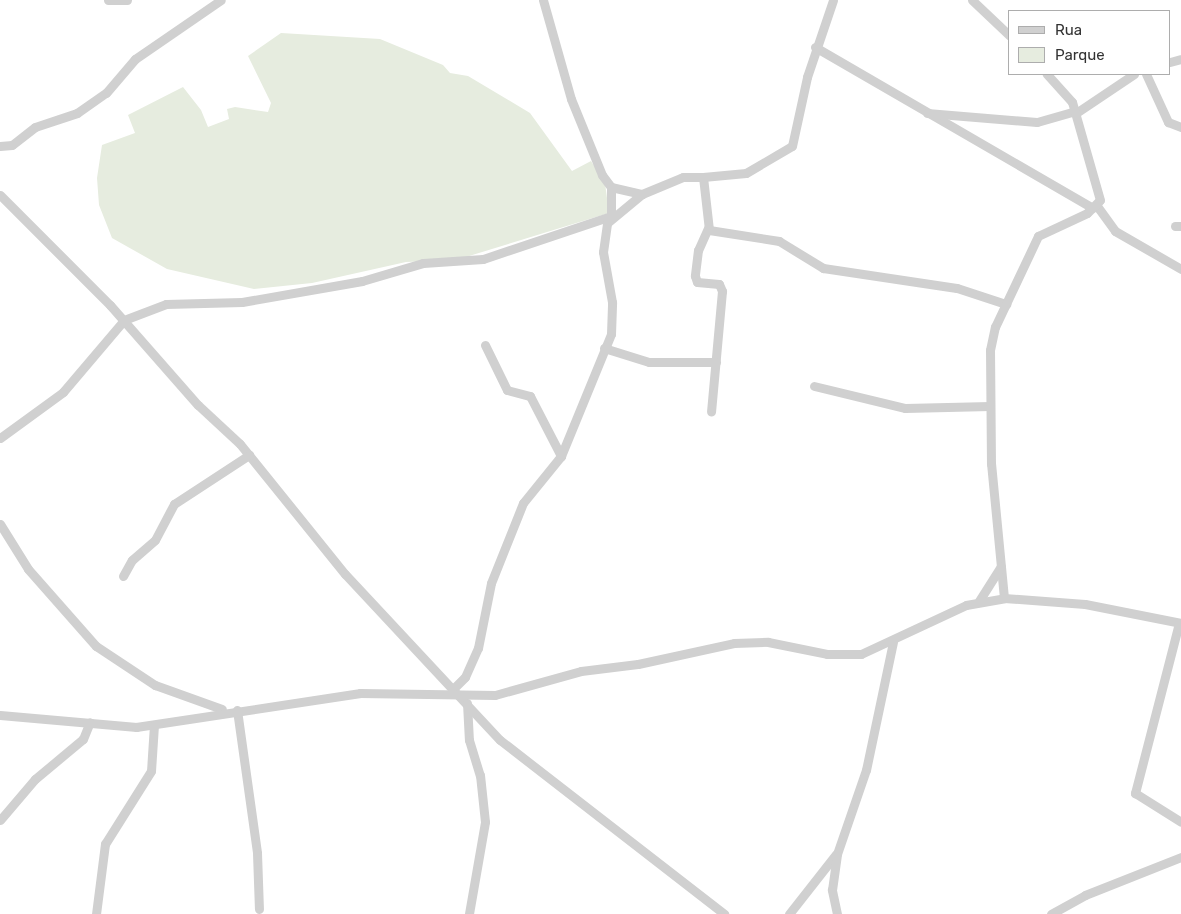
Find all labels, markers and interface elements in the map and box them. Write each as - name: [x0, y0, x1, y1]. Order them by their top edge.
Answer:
- legend: [1008, 10, 1171, 75]
- text: Rua: [1055, 21, 1082, 39]
- text: Parque: [1055, 46, 1105, 64]

